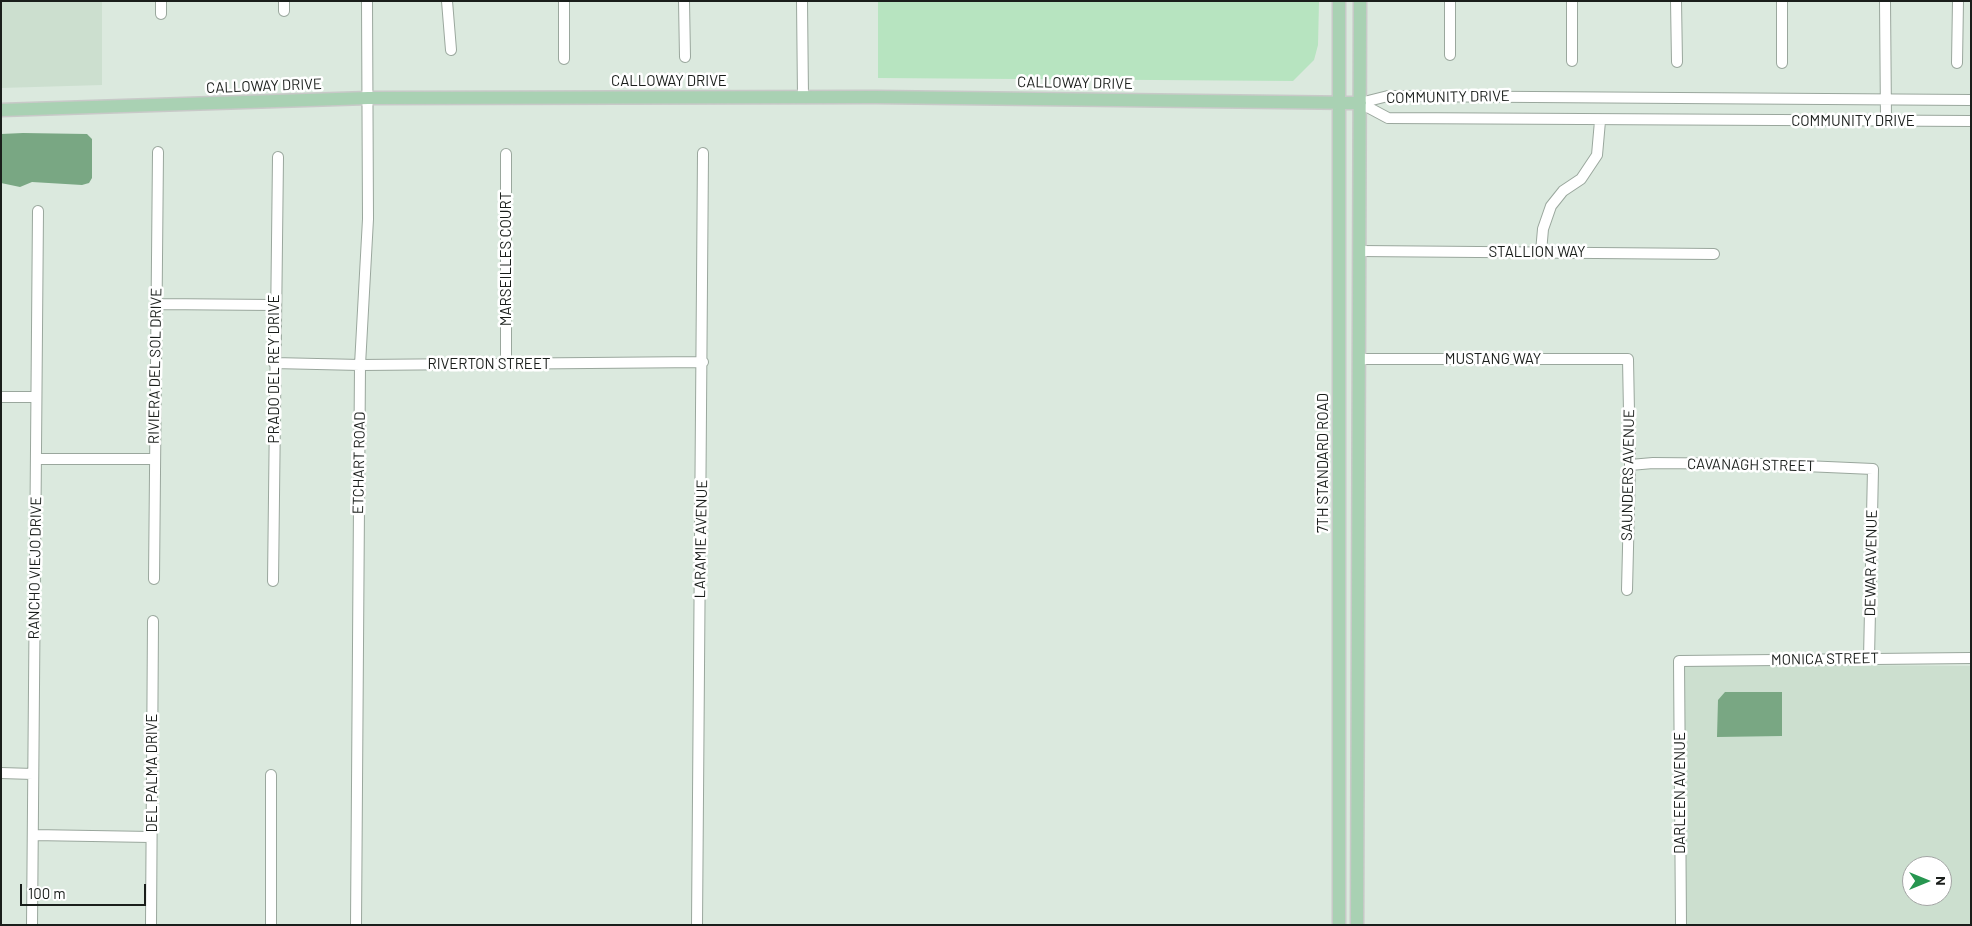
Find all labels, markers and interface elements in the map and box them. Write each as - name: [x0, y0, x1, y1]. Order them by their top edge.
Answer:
- street label: CALLOWAY DRIVE: [611, 72, 727, 90]
- street label: CALLOWAY DRIVE: [1017, 73, 1133, 93]
- street label: CALLOWAY DRIVE: [206, 75, 322, 97]
- street label: COMMUNITY DRIVE: [1386, 87, 1510, 107]
- street label: COMMUNITY DRIVE: [1791, 112, 1915, 130]
- street label: MARSEILLES COURT: [497, 192, 515, 326]
- street label: STALLION WAY: [1489, 243, 1585, 261]
- street label: RIVIERA DEL SOL DRIVE: [145, 288, 165, 444]
- street label: PRADO DEL REY DRIVE: [265, 295, 283, 443]
- street label: MUSTANG WAY: [1445, 350, 1541, 368]
- street label: RIVERTON STREET: [427, 355, 551, 373]
- street label: 7TH STANDARD ROAD: [1314, 393, 1332, 533]
- street label: SAUNDERS AVENUE: [1618, 409, 1638, 541]
- street label: ETCHART ROAD: [349, 412, 369, 514]
- street label: CAVANAGH STREET: [1687, 455, 1815, 475]
- street label: LARAMIE AVENUE: [691, 479, 711, 599]
- street label: RANCHO VIEJO DRIVE: [25, 496, 45, 640]
- street label: DEWAR AVENUE: [1861, 510, 1881, 616]
- street label: MONICA STREET: [1771, 649, 1879, 669]
- street label: DEL PALMA DRIVE: [143, 714, 161, 832]
- street label: DARLEEN AVENUE: [1671, 732, 1689, 854]
- north arrow: [1902, 856, 1952, 906]
- scale bar: [22, 874, 149, 906]
- text: N: [1933, 876, 1950, 886]
- text: 100 m: [28, 884, 66, 902]

